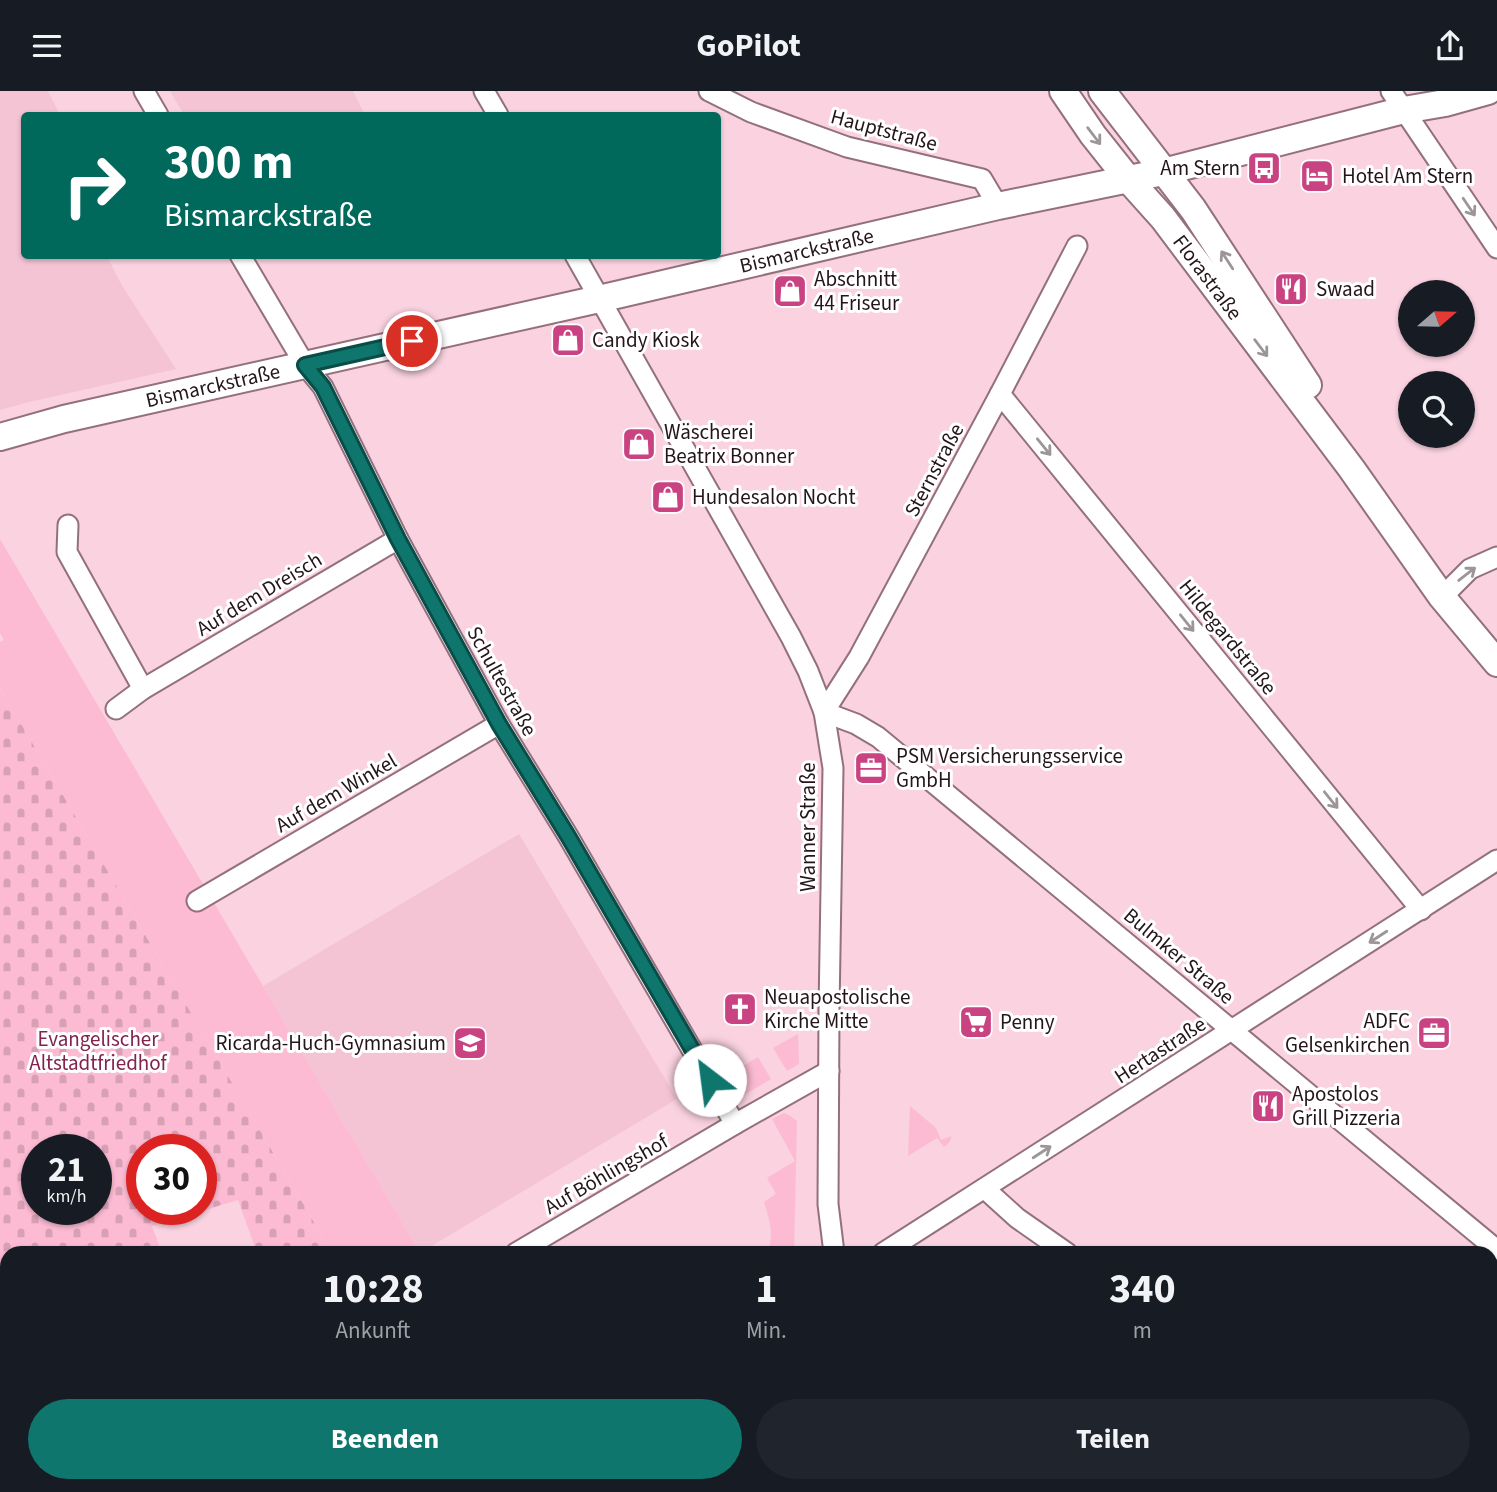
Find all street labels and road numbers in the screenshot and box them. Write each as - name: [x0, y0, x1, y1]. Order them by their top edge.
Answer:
- street label: Hauptstraße: [827, 101, 941, 159]
- street label: Bismarckstraße: [737, 220, 877, 281]
- street label: Florastraße: [1166, 228, 1250, 326]
- street label: Bismarckstraße: [143, 356, 283, 415]
- street label: Sternstraße: [897, 418, 971, 522]
- street label: Auf dem Dreisch: [190, 545, 328, 643]
- street label: Hildegardstraße: [1172, 573, 1284, 701]
- street label: Schultestraße: [459, 621, 545, 741]
- street label: Auf dem Winkel: [270, 746, 402, 840]
- street label: Wanner Straße: [793, 762, 823, 892]
- street label: Bulmker Straße: [1117, 901, 1241, 1011]
- street label: Hertastraße: [1108, 1009, 1212, 1091]
- street label: Auf Böhlingshof: [539, 1126, 674, 1222]

